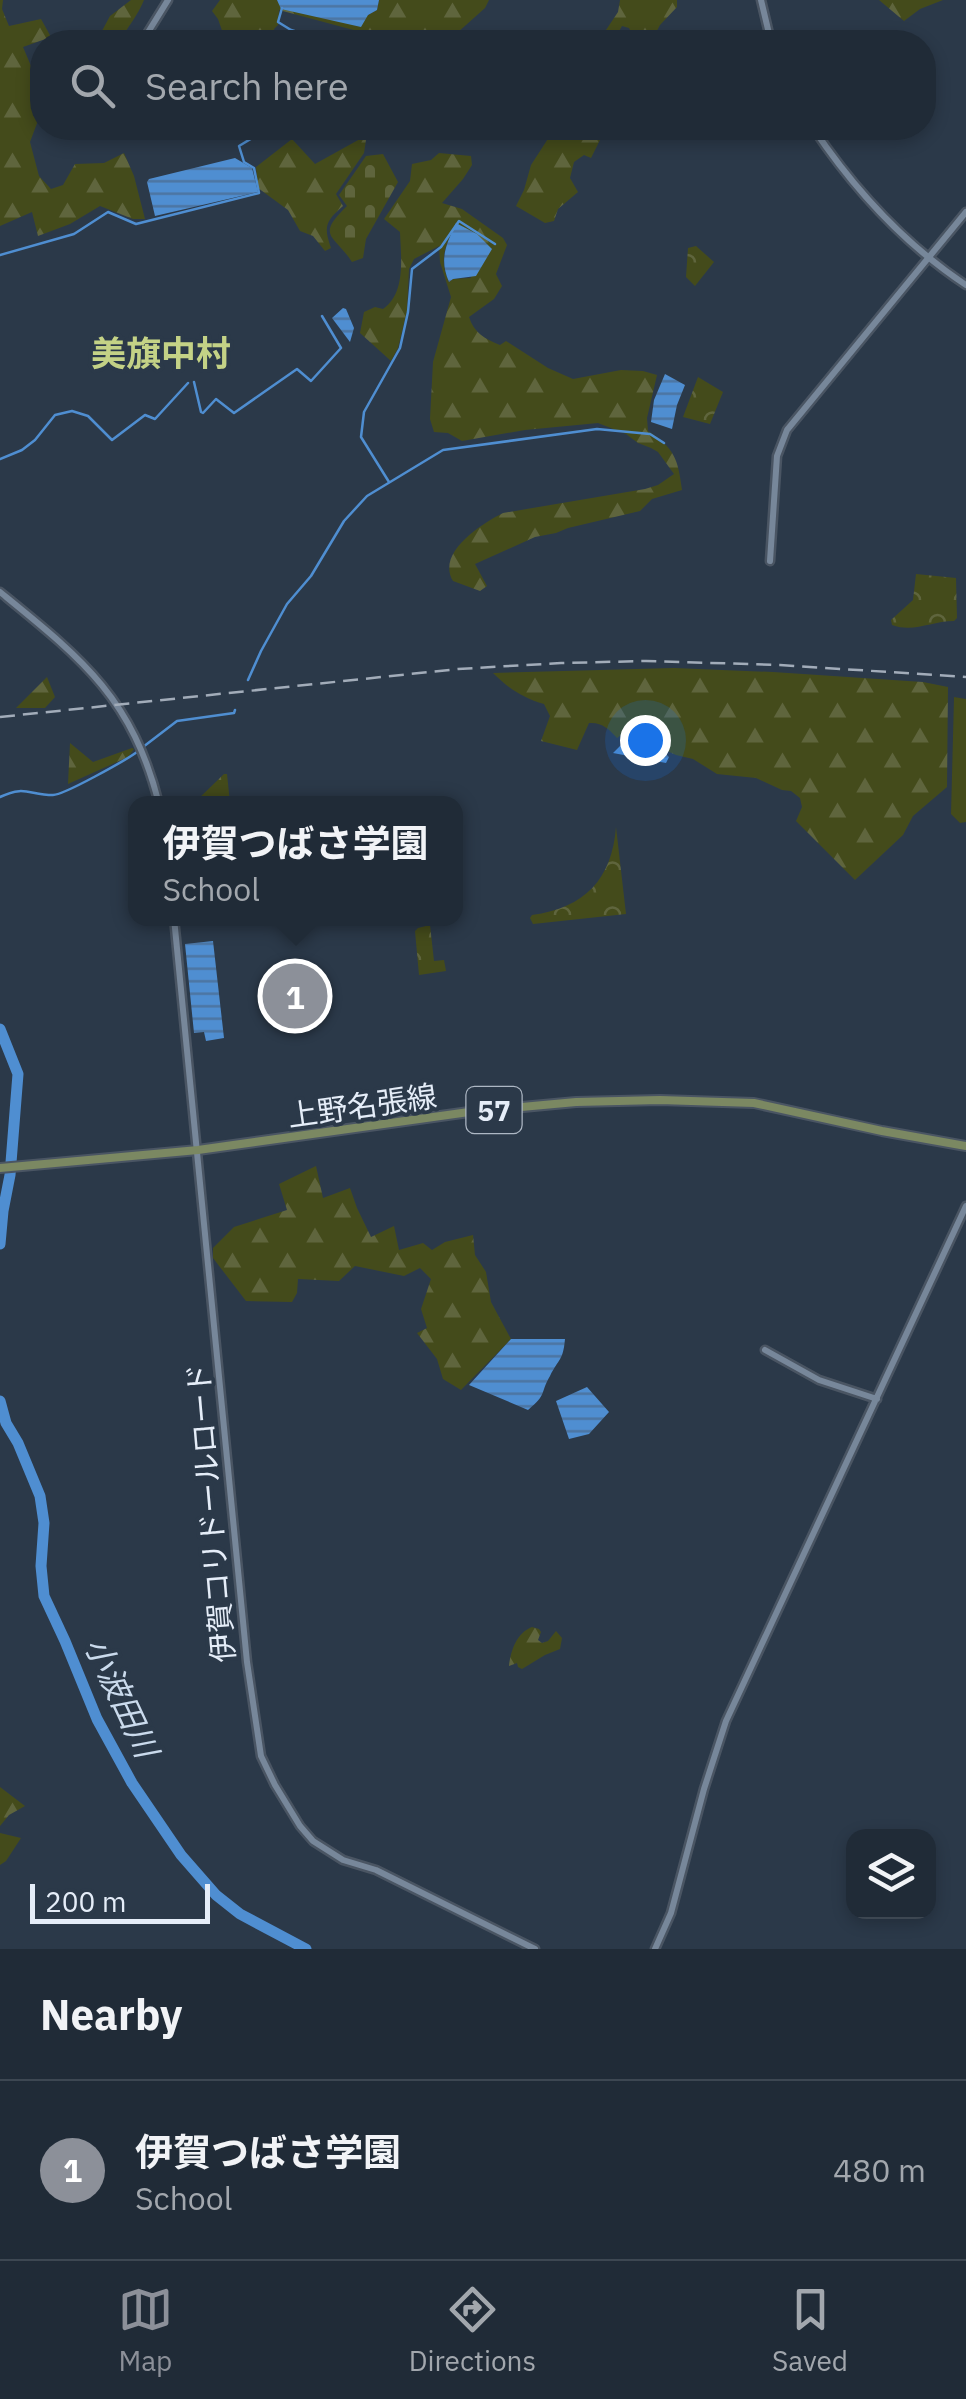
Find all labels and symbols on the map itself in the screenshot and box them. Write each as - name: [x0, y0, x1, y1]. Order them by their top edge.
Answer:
- district label: 美旗中村: [91, 330, 231, 376]
- your location: [620, 715, 671, 766]
- pin: 1: [262, 958, 328, 1034]
- street label: 上野名張線: [285, 1075, 439, 1135]
- road number: 57: [466, 1087, 522, 1133]
- street label: 伊賀コリドールロード: [178, 1362, 242, 1664]
- water label: 小波田川: [76, 1630, 169, 1767]
- scale bar: [30, 1879, 210, 1924]

